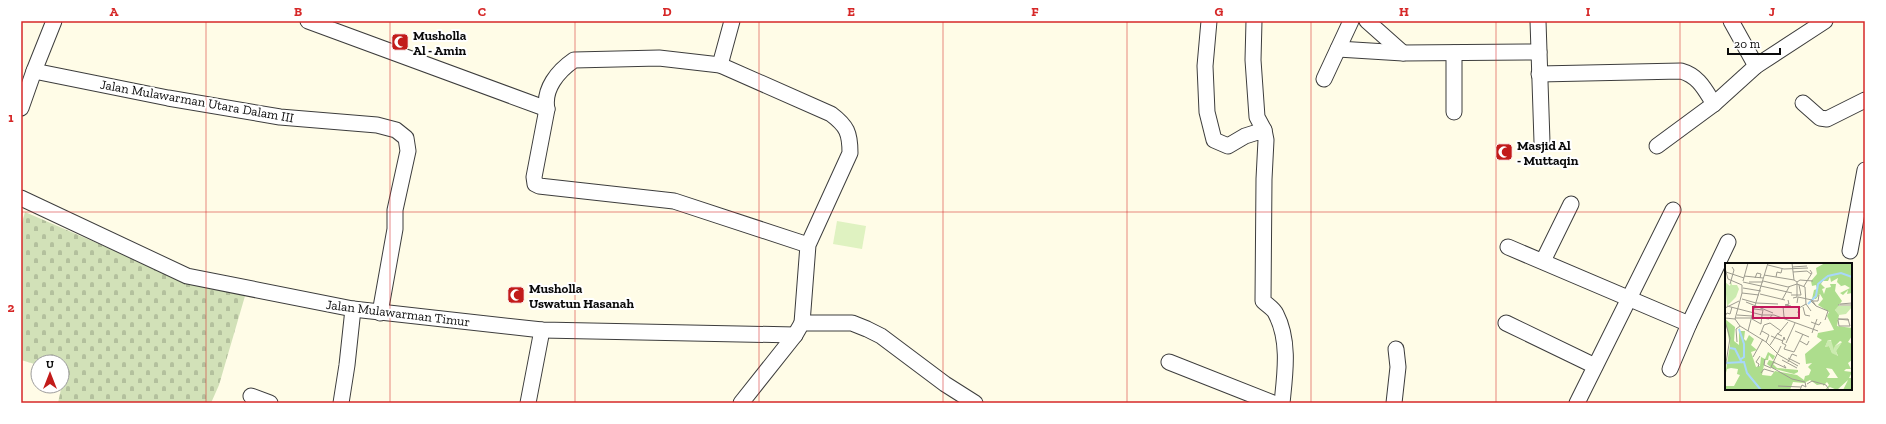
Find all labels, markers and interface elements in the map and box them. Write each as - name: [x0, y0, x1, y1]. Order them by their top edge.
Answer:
- text: A: [110, 4, 119, 19]
- text: B: [294, 4, 302, 19]
- text: C: [478, 4, 486, 19]
- text: D: [662, 4, 672, 19]
- text: E: [847, 4, 855, 19]
- text: F: [1031, 4, 1039, 19]
- text: G: [1215, 4, 1224, 19]
- text: H: [1399, 4, 1409, 19]
- text: I: [1586, 4, 1591, 19]
- text: J: [1769, 4, 1775, 19]
- place label: Musholla Al - Amin: [413, 28, 467, 58]
- scale bar: [1728, 30, 1780, 56]
- mosque icon: Musholla Al - Amin: [390, 32, 410, 52]
- text: 20 m: [1734, 37, 1761, 51]
- street label: Jalan Mulawarman Utara Dalam III: [99, 77, 295, 125]
- text: 1: [8, 110, 14, 125]
- place label: Masjid Al - Muttaqin: [1517, 138, 1579, 168]
- mosque icon: Masjid Al - Muttaqin: [1494, 142, 1514, 162]
- inset map: [1725, 263, 1852, 390]
- place label: Musholla Uswatun Hasanah: [529, 281, 634, 311]
- mosque icon: Musholla Uswatun Hasanah: [506, 285, 526, 305]
- street label: Jalan Mulawarman Timur: [325, 297, 471, 329]
- text: 2: [8, 300, 15, 315]
- north arrow: [30, 354, 70, 394]
- text: U: [46, 358, 54, 371]

